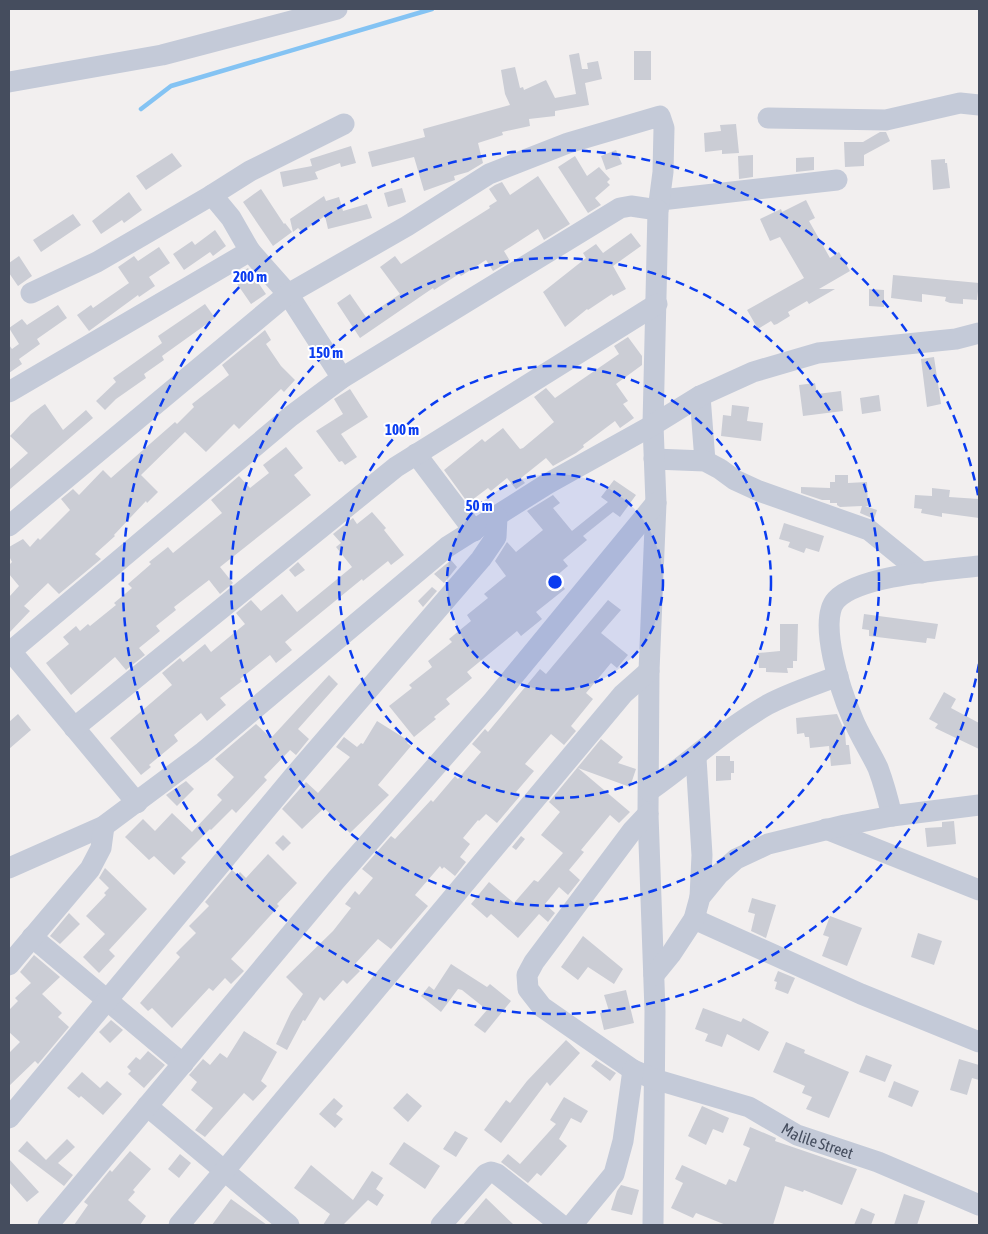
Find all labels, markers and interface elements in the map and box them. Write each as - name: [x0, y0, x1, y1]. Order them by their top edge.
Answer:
- text: 200 m: [233, 268, 267, 285]
- text: 150 m: [309, 344, 343, 361]
- text: 100 m: [385, 421, 419, 438]
- text: 50 m: [466, 497, 493, 514]
- centre of rings: [546, 573, 564, 591]
- street label: Malile Street: [779, 1119, 856, 1162]

